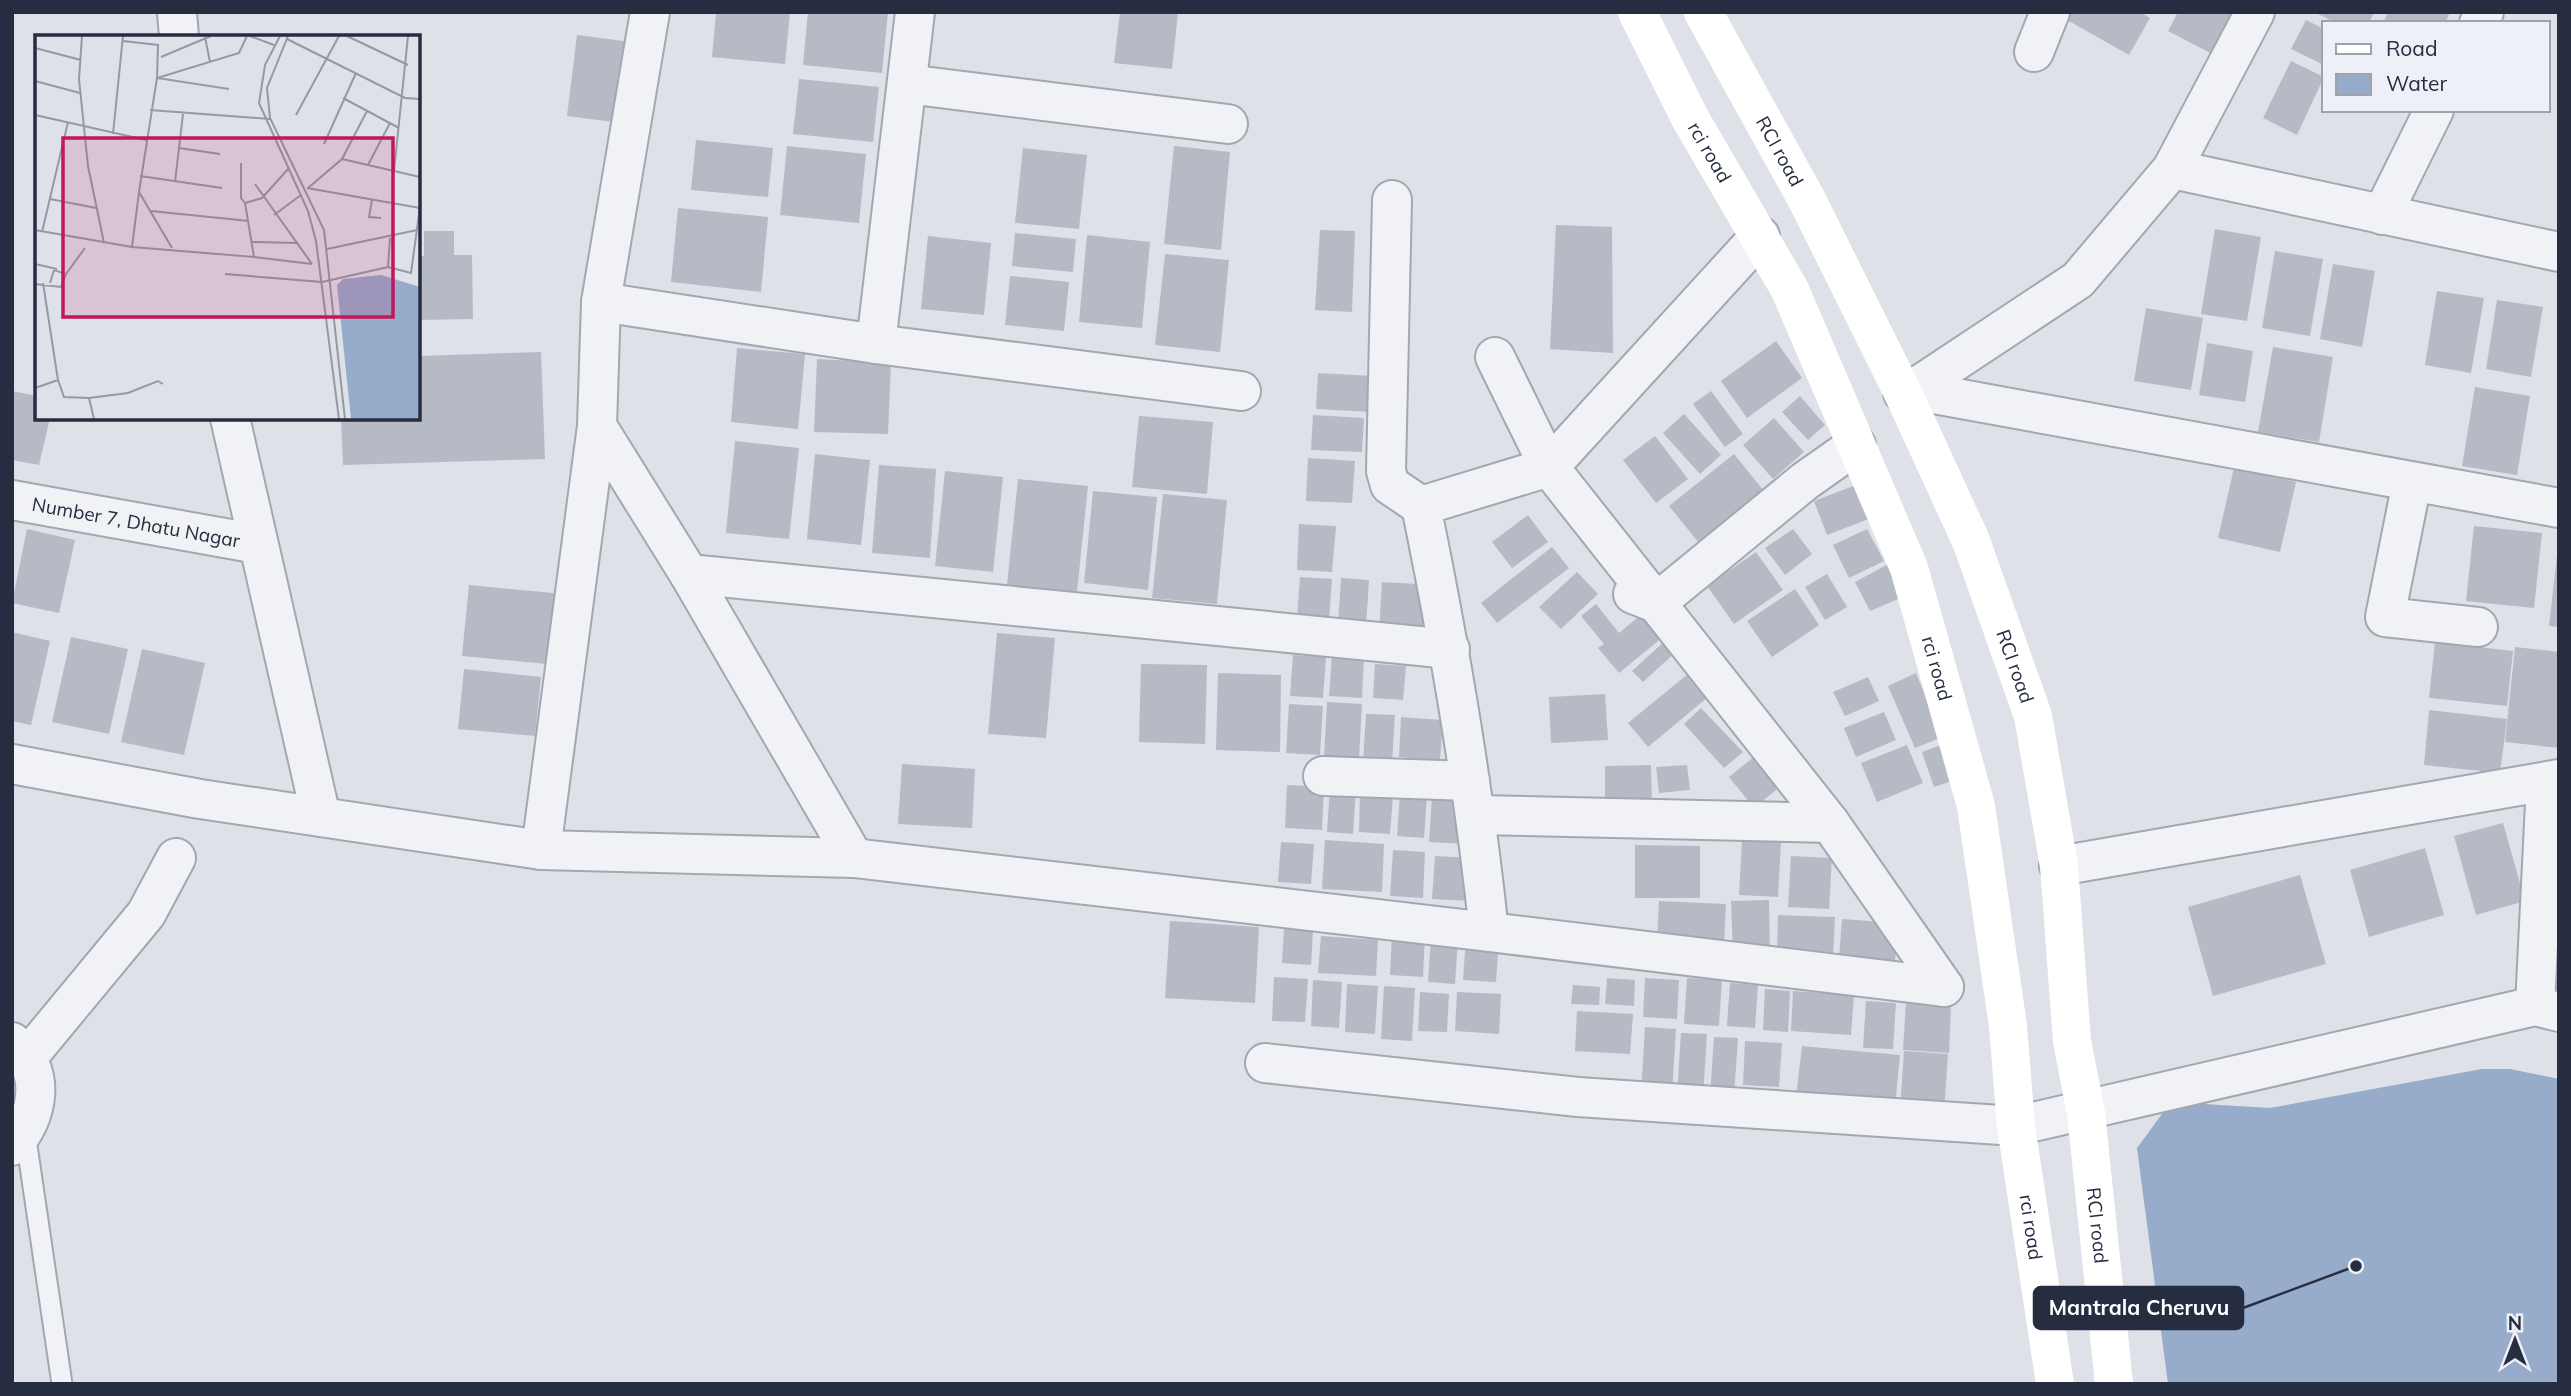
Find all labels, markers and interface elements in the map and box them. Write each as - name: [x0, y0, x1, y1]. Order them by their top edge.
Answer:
- legend: [2322, 21, 2550, 112]
- inset map: [35, 35, 420, 420]
- text: Road: [2386, 35, 2437, 61]
- text: Water: [2386, 70, 2447, 96]
- street label: RCI road: [1751, 112, 1809, 190]
- street label: rci road: [1683, 118, 1737, 187]
- street label: Number 7, Dhatu Nagar: [30, 492, 242, 553]
- street label: RCI road: [1991, 626, 2039, 706]
- street label: rci road: [1917, 633, 1958, 703]
- street label: RCI road: [2082, 1186, 2113, 1265]
- street label: rci road: [2014, 1193, 2048, 1262]
- callout: Mantrala Cheruvu: [2034, 1287, 2243, 1329]
- text: Mantrala Cheruvu: [2049, 1294, 2229, 1320]
- north arrow: [2480, 1305, 2550, 1375]
- text: N: [2508, 1311, 2522, 1335]

